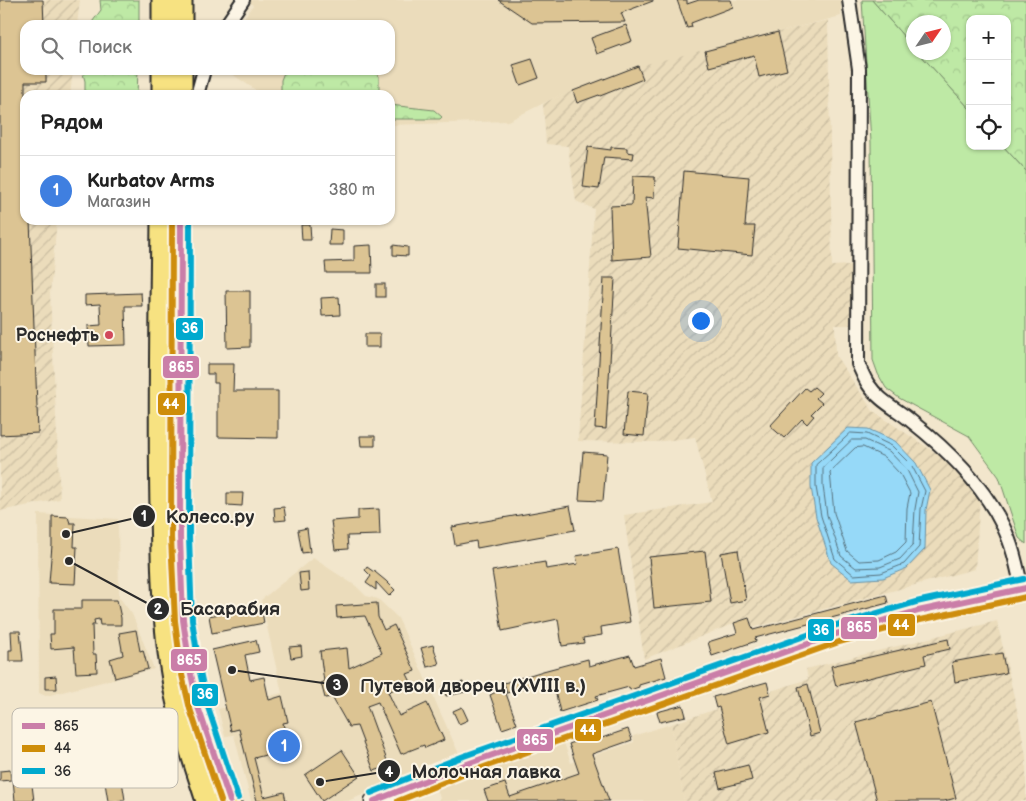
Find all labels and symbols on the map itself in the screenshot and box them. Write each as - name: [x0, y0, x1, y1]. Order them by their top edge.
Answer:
- north arrow: [906, 15, 951, 60]
- your location: [688, 308, 714, 334]
- line badge: 36: [175, 317, 204, 341]
- text: 36: [182, 320, 198, 337]
- place label: Роснефть: [15, 325, 100, 346]
- marker: Роснефть: [103, 329, 115, 341]
- line badge: 865: [162, 355, 200, 379]
- text: 865: [169, 359, 193, 376]
- line badge: 44: [157, 392, 186, 416]
- text: 44: [163, 396, 180, 413]
- callout: Колесо.ру: [131, 499, 265, 533]
- text: Колесо.ру: [166, 506, 254, 529]
- text: 1: [141, 507, 147, 526]
- callout: Басарабия: [145, 592, 291, 626]
- text: Басарабия: [180, 598, 280, 621]
- text: 2: [154, 600, 163, 619]
- line badge: 44: [887, 613, 916, 637]
- line badge: 865: [840, 616, 878, 640]
- text: 44: [893, 617, 910, 634]
- line badge: 36: [807, 618, 835, 642]
- text: 865: [847, 619, 871, 636]
- text: 36: [813, 622, 829, 639]
- line badge: 865: [170, 648, 208, 672]
- text: 865: [177, 652, 201, 669]
- callout: Путевой дворец (XVIII в.): [325, 668, 596, 702]
- text: Путевой дворец (XVIII в.): [360, 675, 586, 698]
- text: 3: [333, 676, 342, 695]
- line badge: 36: [191, 683, 219, 707]
- text: 36: [197, 686, 213, 703]
- legend: [12, 708, 178, 788]
- text: 865: [54, 718, 79, 735]
- line badge: 44: [574, 718, 602, 742]
- text: 44: [580, 722, 597, 739]
- pin: 1: [268, 727, 300, 765]
- line badge: 865: [516, 728, 554, 752]
- text: 865: [523, 732, 547, 749]
- text: 44: [54, 740, 72, 757]
- callout: Молочная лавка: [376, 754, 570, 788]
- text: Молочная лавка: [412, 761, 561, 784]
- text: 36: [54, 763, 72, 780]
- text: 4: [385, 763, 394, 782]

